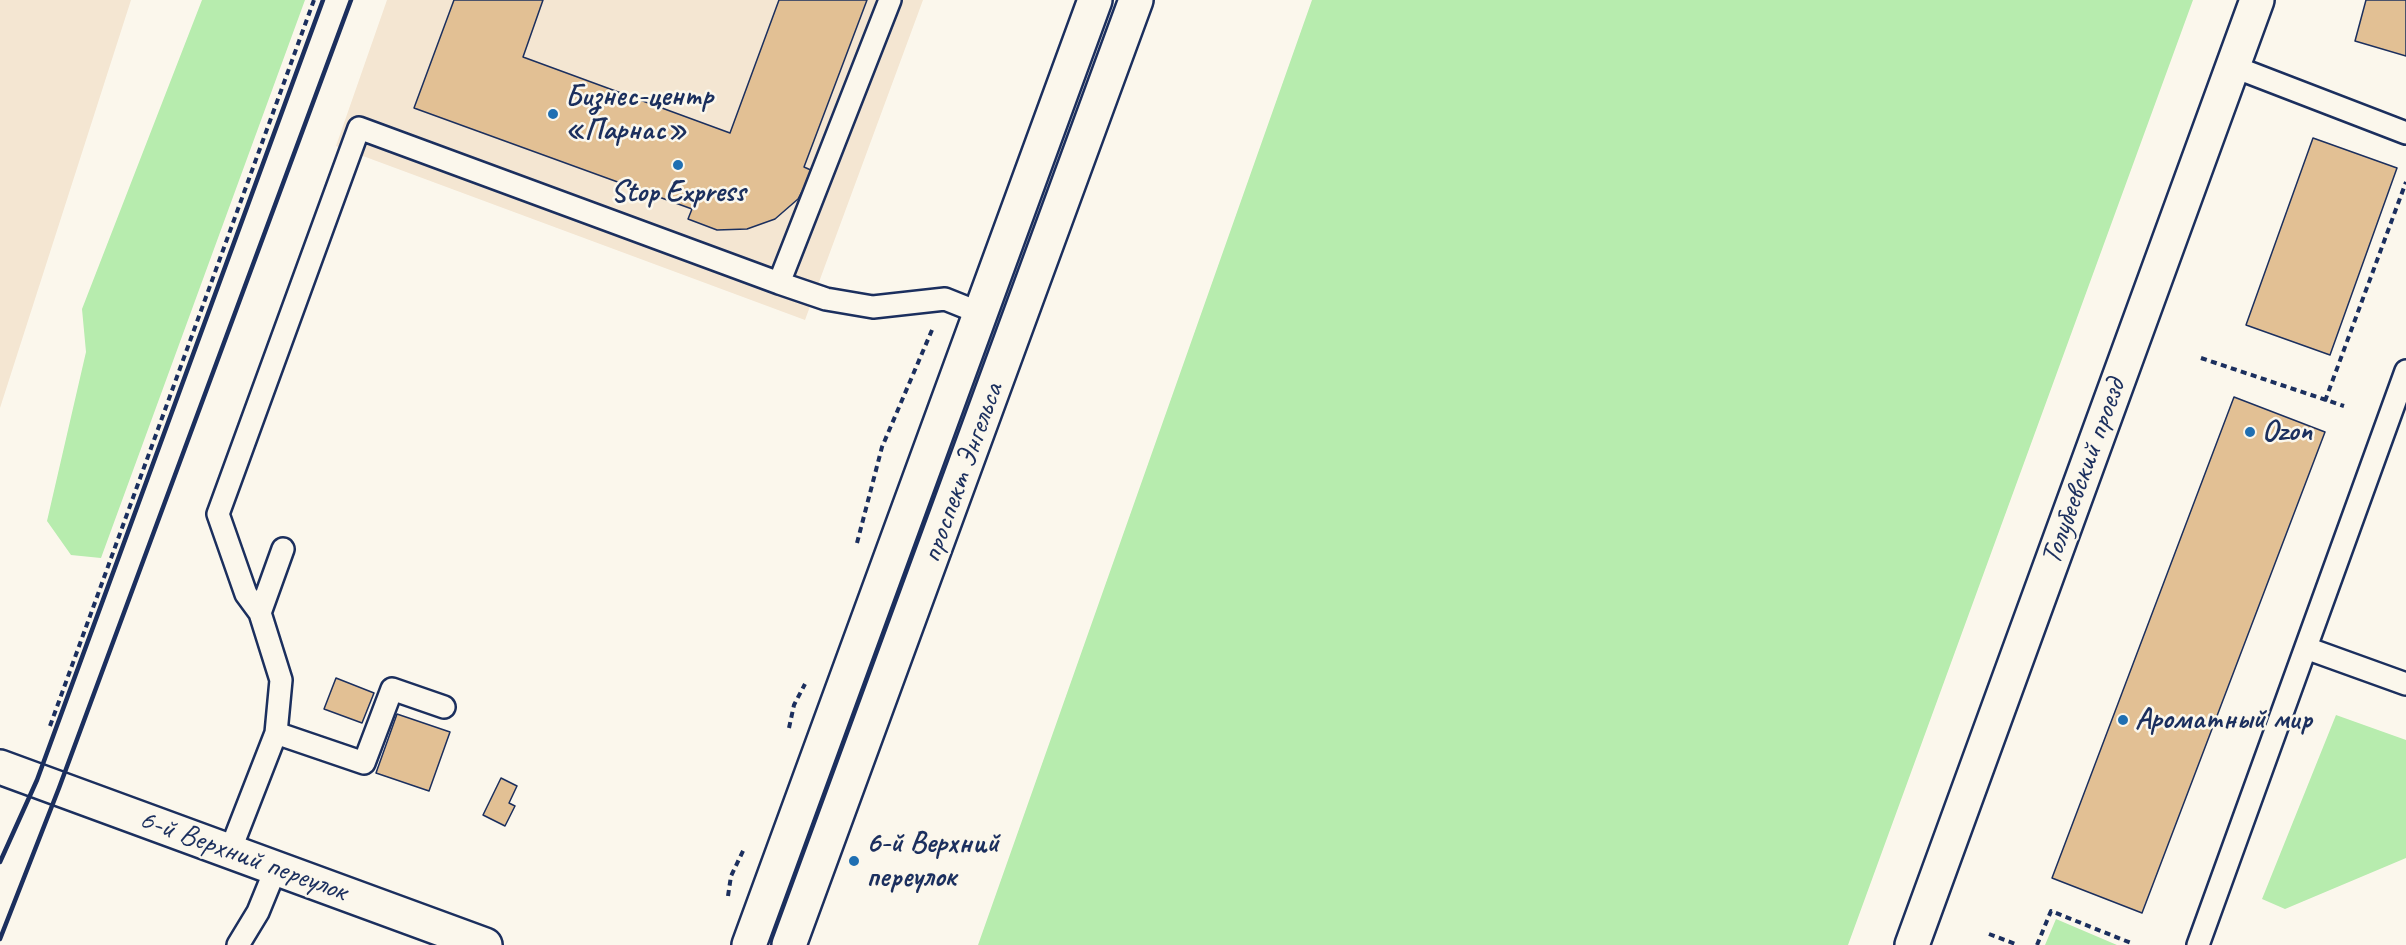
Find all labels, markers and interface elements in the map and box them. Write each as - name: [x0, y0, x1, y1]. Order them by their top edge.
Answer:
- place label: Бизнес-центр «Парнас»: [565, 79, 713, 150]
- marker: Бизнес-центр «Парнас»: [546, 107, 560, 121]
- marker: Stop Express: [671, 158, 685, 172]
- place label: Stop Express: [611, 175, 745, 211]
- street label: Толубеевский проезд: [2034, 374, 2134, 570]
- street label: проспект Энгельса: [914, 378, 1012, 568]
- place label: Ozon: [2262, 414, 2312, 450]
- marker: Ozon: [2243, 425, 2257, 439]
- place label: Ароматный мир: [2135, 702, 2312, 738]
- marker: Ароматный мир: [2116, 713, 2130, 727]
- street label: 6-й Верхний переулок: [134, 802, 352, 910]
- place label: 6-й Верхний переулок: [866, 826, 999, 896]
- marker: 6-й Верхний переулок: [847, 854, 861, 868]

